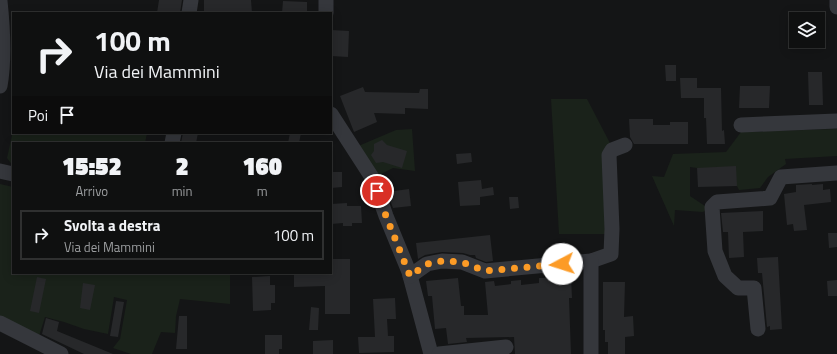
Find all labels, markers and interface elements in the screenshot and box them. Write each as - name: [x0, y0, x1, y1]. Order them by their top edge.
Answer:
- map controls: [789, 12, 825, 48]
- button: layers: [789, 12, 825, 48]
- text: 100 m: [94, 19, 171, 62]
- icon: right: [28, 28, 80, 80]
- text: Via dei Mammini: [94, 58, 220, 85]
- text: Poi: [28, 104, 48, 127]
- icon: arrive: [56, 104, 78, 126]
- text: 15:52: [62, 148, 122, 184]
- text: 2: [175, 148, 189, 184]
- text: 160: [242, 148, 282, 184]
- pin: [360, 174, 394, 208]
- icon: arrive: [366, 180, 388, 202]
- text: Arrivo: [76, 181, 108, 201]
- text: min: [172, 181, 192, 201]
- text: m: [257, 181, 268, 201]
- text: Svolta a destra: [64, 214, 161, 237]
- icon: right: [30, 224, 52, 246]
- text: 100 m: [273, 224, 314, 247]
- text: Via dei Mammini: [64, 237, 155, 257]
- position arrow: [541, 243, 583, 285]

